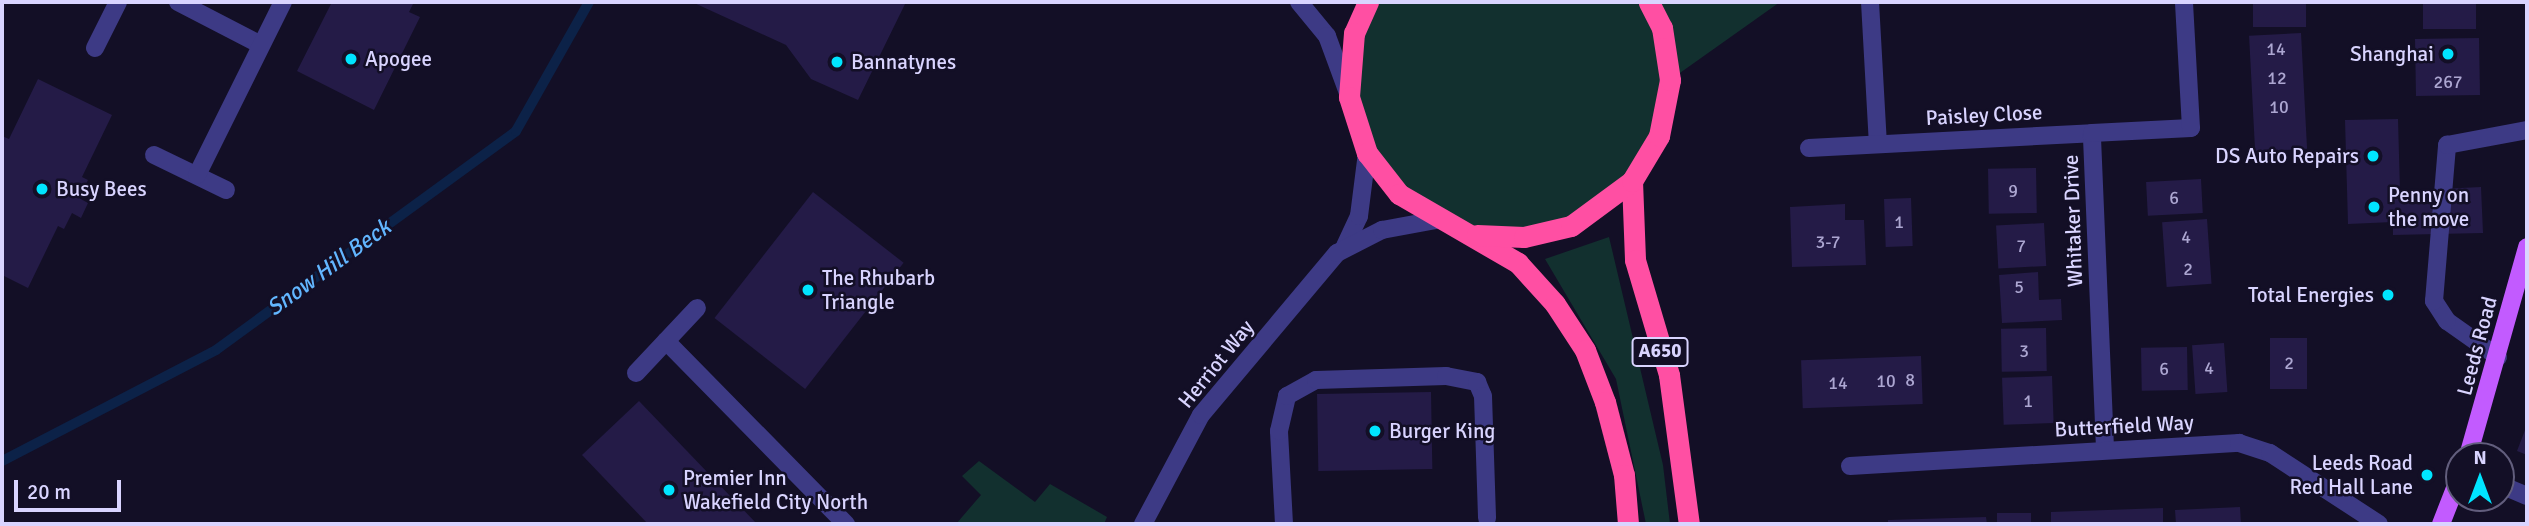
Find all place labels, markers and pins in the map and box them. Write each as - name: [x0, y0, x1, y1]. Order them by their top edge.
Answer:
- place label: Shanghai: [2350, 41, 2434, 67]
- place label: Apogee: [365, 46, 432, 72]
- marker: Shanghai: [2440, 46, 2456, 62]
- place label: Bannatynes: [851, 49, 956, 75]
- marker: Apogee: [343, 51, 359, 67]
- marker: Bannatynes: [829, 54, 845, 70]
- place label: DS Auto Repairs: [2215, 143, 2359, 169]
- marker: DS Auto Repairs: [2365, 148, 2381, 164]
- place label: Busy Bees: [56, 176, 147, 202]
- marker: Busy Bees: [34, 181, 50, 197]
- place label: Penny on the move: [2388, 182, 2469, 232]
- marker: Penny on the move: [2366, 199, 2382, 215]
- place label: The Rhubarb Triangle: [822, 265, 935, 315]
- marker: The Rhubarb Triangle: [800, 282, 816, 298]
- place label: Total Energies: [2248, 282, 2374, 308]
- marker: Total Energies: [2380, 287, 2396, 303]
- place label: Burger King: [1389, 418, 1495, 444]
- marker: Burger King: [1367, 423, 1383, 439]
- place label: Leeds Road Red Hall Lane: [2290, 450, 2413, 500]
- place label: Premier Inn Wakefield City North: [683, 465, 868, 515]
- marker: Leeds Road Red Hall Lane: [2419, 467, 2435, 483]
- marker: Premier Inn Wakefield City North: [661, 482, 677, 498]

